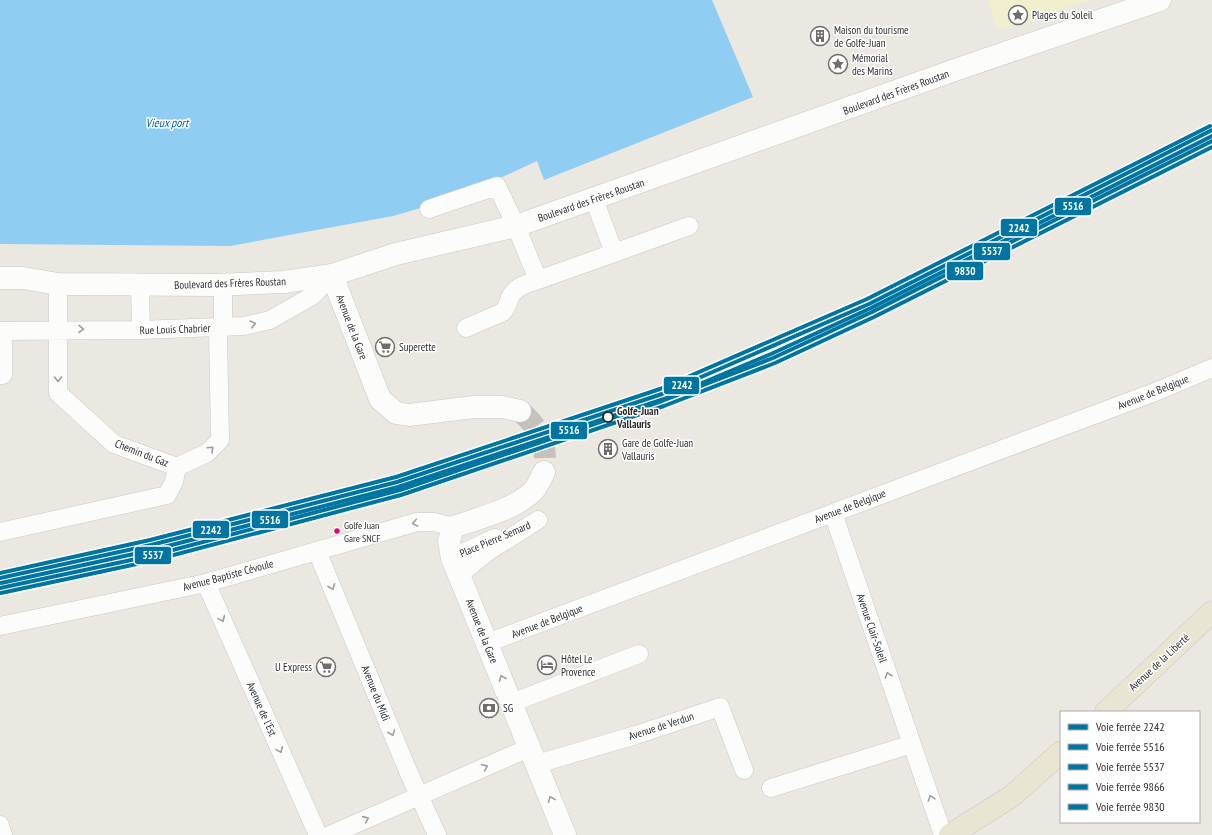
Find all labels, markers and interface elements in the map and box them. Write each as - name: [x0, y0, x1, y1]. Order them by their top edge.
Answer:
- place icon: Plages du Soleil: [1007, 4, 1029, 26]
- place label: Plages du Soleil: [1032, 8, 1093, 22]
- place label: Maison du tourisme de Golfe-Juan: [834, 23, 909, 50]
- building icon: Maison du tourisme de Golfe-Juan: [809, 25, 831, 47]
- place label: Mémorial des Marins: [852, 51, 893, 78]
- place icon: Mémorial des Marins: [827, 53, 849, 75]
- street label: Boulevard des Frères Roustan: [841, 66, 951, 118]
- water label: Vieux port: [146, 115, 190, 130]
- street label: Boulevard des Frères Roustan: [536, 175, 646, 225]
- line badge: 5516: [1054, 197, 1092, 216]
- text: 5516: [1062, 199, 1084, 213]
- line badge: 2242: [1000, 218, 1038, 237]
- text: 2242: [1008, 221, 1030, 235]
- line badge: 5537: [973, 242, 1011, 261]
- text: 5537: [981, 244, 1003, 258]
- line badge: 9830: [946, 261, 984, 281]
- text: 9830: [954, 264, 976, 278]
- street label: Boulevard des Frères Roustan: [174, 274, 286, 292]
- street label: Avenue de la Gare: [333, 293, 371, 362]
- one-way arrow: [249, 320, 256, 328]
- street label: Rue Louis Chabrier: [139, 321, 211, 337]
- one-way arrow: [78, 325, 84, 334]
- supermarket icon: Superette: [374, 336, 396, 358]
- place label: Superette: [399, 340, 436, 354]
- street label: Avenue de Belgique: [1115, 371, 1191, 413]
- one-way arrow: [54, 376, 62, 382]
- line badge: 2242: [663, 376, 700, 395]
- text: 2242: [671, 378, 693, 392]
- place label: Golfe-Juan Vallauris: [616, 404, 659, 431]
- marker: Golfe-Juan Vallauris: [602, 411, 614, 423]
- line badge: 5516: [550, 421, 588, 440]
- text: 5516: [558, 423, 580, 437]
- street label: Chemin du Gaz: [113, 436, 171, 470]
- place label: Gare de Golfe-Juan Vallauris: [621, 436, 693, 463]
- building icon: Gare de Golfe-Juan Vallauris: [597, 438, 619, 460]
- one-way arrow: [206, 446, 214, 453]
- street label: Avenue de Belgique: [812, 486, 888, 526]
- line badge: 5516: [251, 510, 289, 529]
- text: 5516: [259, 513, 281, 527]
- one-way arrow: [412, 518, 418, 527]
- street label: Place Pierre Semard: [457, 518, 533, 560]
- place label: Golfe Juan Gare SNCF: [344, 519, 380, 545]
- line badge: 2242: [192, 520, 230, 539]
- text: 2242: [200, 523, 222, 537]
- marker: Golfe Juan Gare SNCF: [332, 526, 342, 536]
- line badge: 5537: [134, 546, 172, 565]
- text: 5537: [142, 548, 164, 562]
- street label: Avenue Baptiste Cévoule: [181, 556, 275, 594]
- one-way arrow: [327, 583, 335, 590]
- street label: Avenue Clair-Soleil: [854, 592, 891, 665]
- street label: Avenue de la Gare: [463, 597, 501, 666]
- street label: Avenue de Belgique: [509, 601, 585, 641]
- one-way arrow: [217, 614, 225, 622]
- street label: Avenue de la Liberté: [1126, 630, 1193, 694]
- place label: Hôtel Le Provence: [561, 652, 596, 679]
- hotel icon: Hôtel Le Provence: [536, 654, 558, 676]
- supermarket icon: U Express: [315, 656, 337, 678]
- place label: U Express: [275, 660, 312, 674]
- street label: Avenue du Midi: [359, 663, 393, 723]
- one-way arrow: [885, 672, 893, 679]
- one-way arrow: [498, 675, 506, 682]
- street label: Avenue de l'Est: [244, 680, 280, 738]
- bank icon: SG: [478, 697, 500, 719]
- place label: SG: [503, 701, 513, 715]
- street label: Avenue de Verdun: [626, 709, 696, 743]
- legend: [1060, 711, 1200, 823]
- text: Voie ferrée 2242: [1095, 719, 1165, 734]
- one-way arrow: [387, 728, 395, 736]
- text: Voie ferrée 5516: [1095, 739, 1165, 754]
- one-way arrow: [276, 746, 284, 753]
- text: Voie ferrée 5537: [1095, 759, 1165, 774]
- one-way arrow: [480, 764, 488, 772]
- text: Voie ferrée 9866: [1095, 779, 1165, 794]
- one-way arrow: [547, 795, 555, 802]
- one-way arrow: [927, 795, 935, 802]
- text: Voie ferrée 9830: [1095, 799, 1165, 814]
- one-way arrow: [362, 816, 369, 824]

